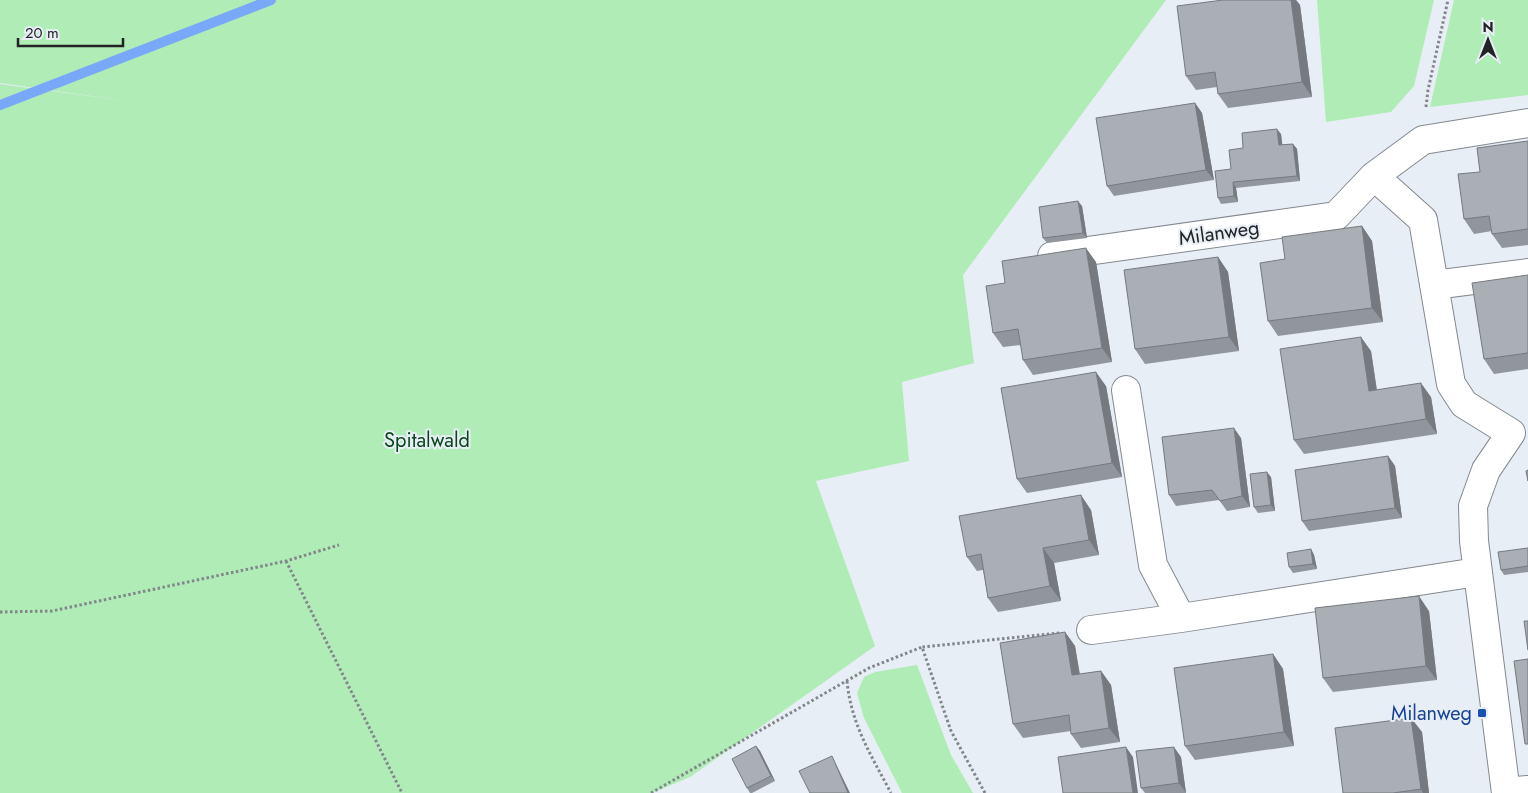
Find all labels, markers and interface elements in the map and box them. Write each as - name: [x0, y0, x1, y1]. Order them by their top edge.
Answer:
- scale bar: [18, 15, 122, 47]
- north arrow: [1463, 15, 1513, 65]
- text: N: [1482, 17, 1494, 37]
- text: 20 m: [25, 22, 59, 44]
- street label: Milanweg: [1177, 213, 1261, 253]
- park label: Spitalwald: [384, 426, 470, 455]
- place label: Milanweg: [1391, 699, 1472, 728]
- marker: Milanweg: [1476, 707, 1488, 719]

